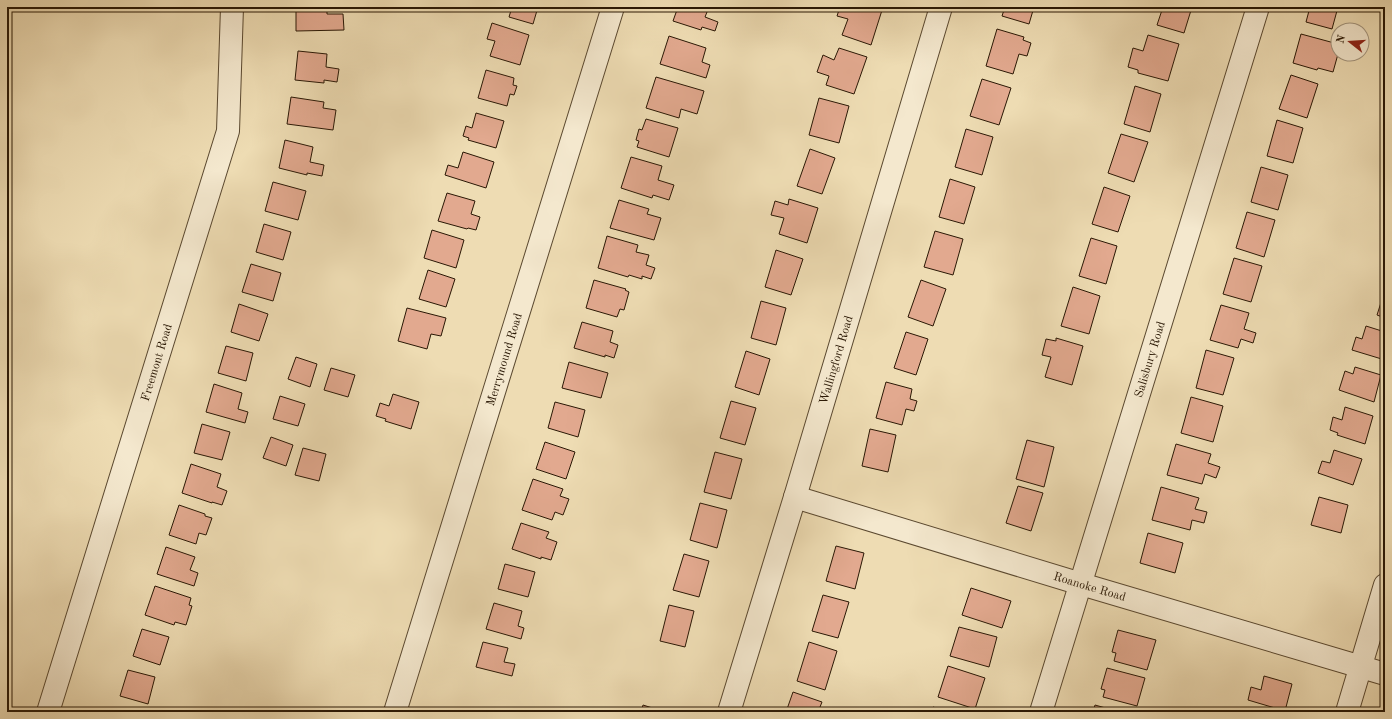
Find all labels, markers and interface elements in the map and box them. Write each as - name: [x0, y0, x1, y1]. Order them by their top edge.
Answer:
- north arrow: [1330, 22, 1370, 62]
- text: N: [1335, 33, 1349, 45]
- street label: Merrymound Road: [485, 312, 525, 408]
- street label: Wallingford Road: [818, 314, 856, 406]
- street label: Salisbury Road: [1133, 320, 1168, 399]
- street label: Freemont Road: [140, 323, 175, 403]
- street label: Roanoke Road: [1052, 571, 1127, 604]

